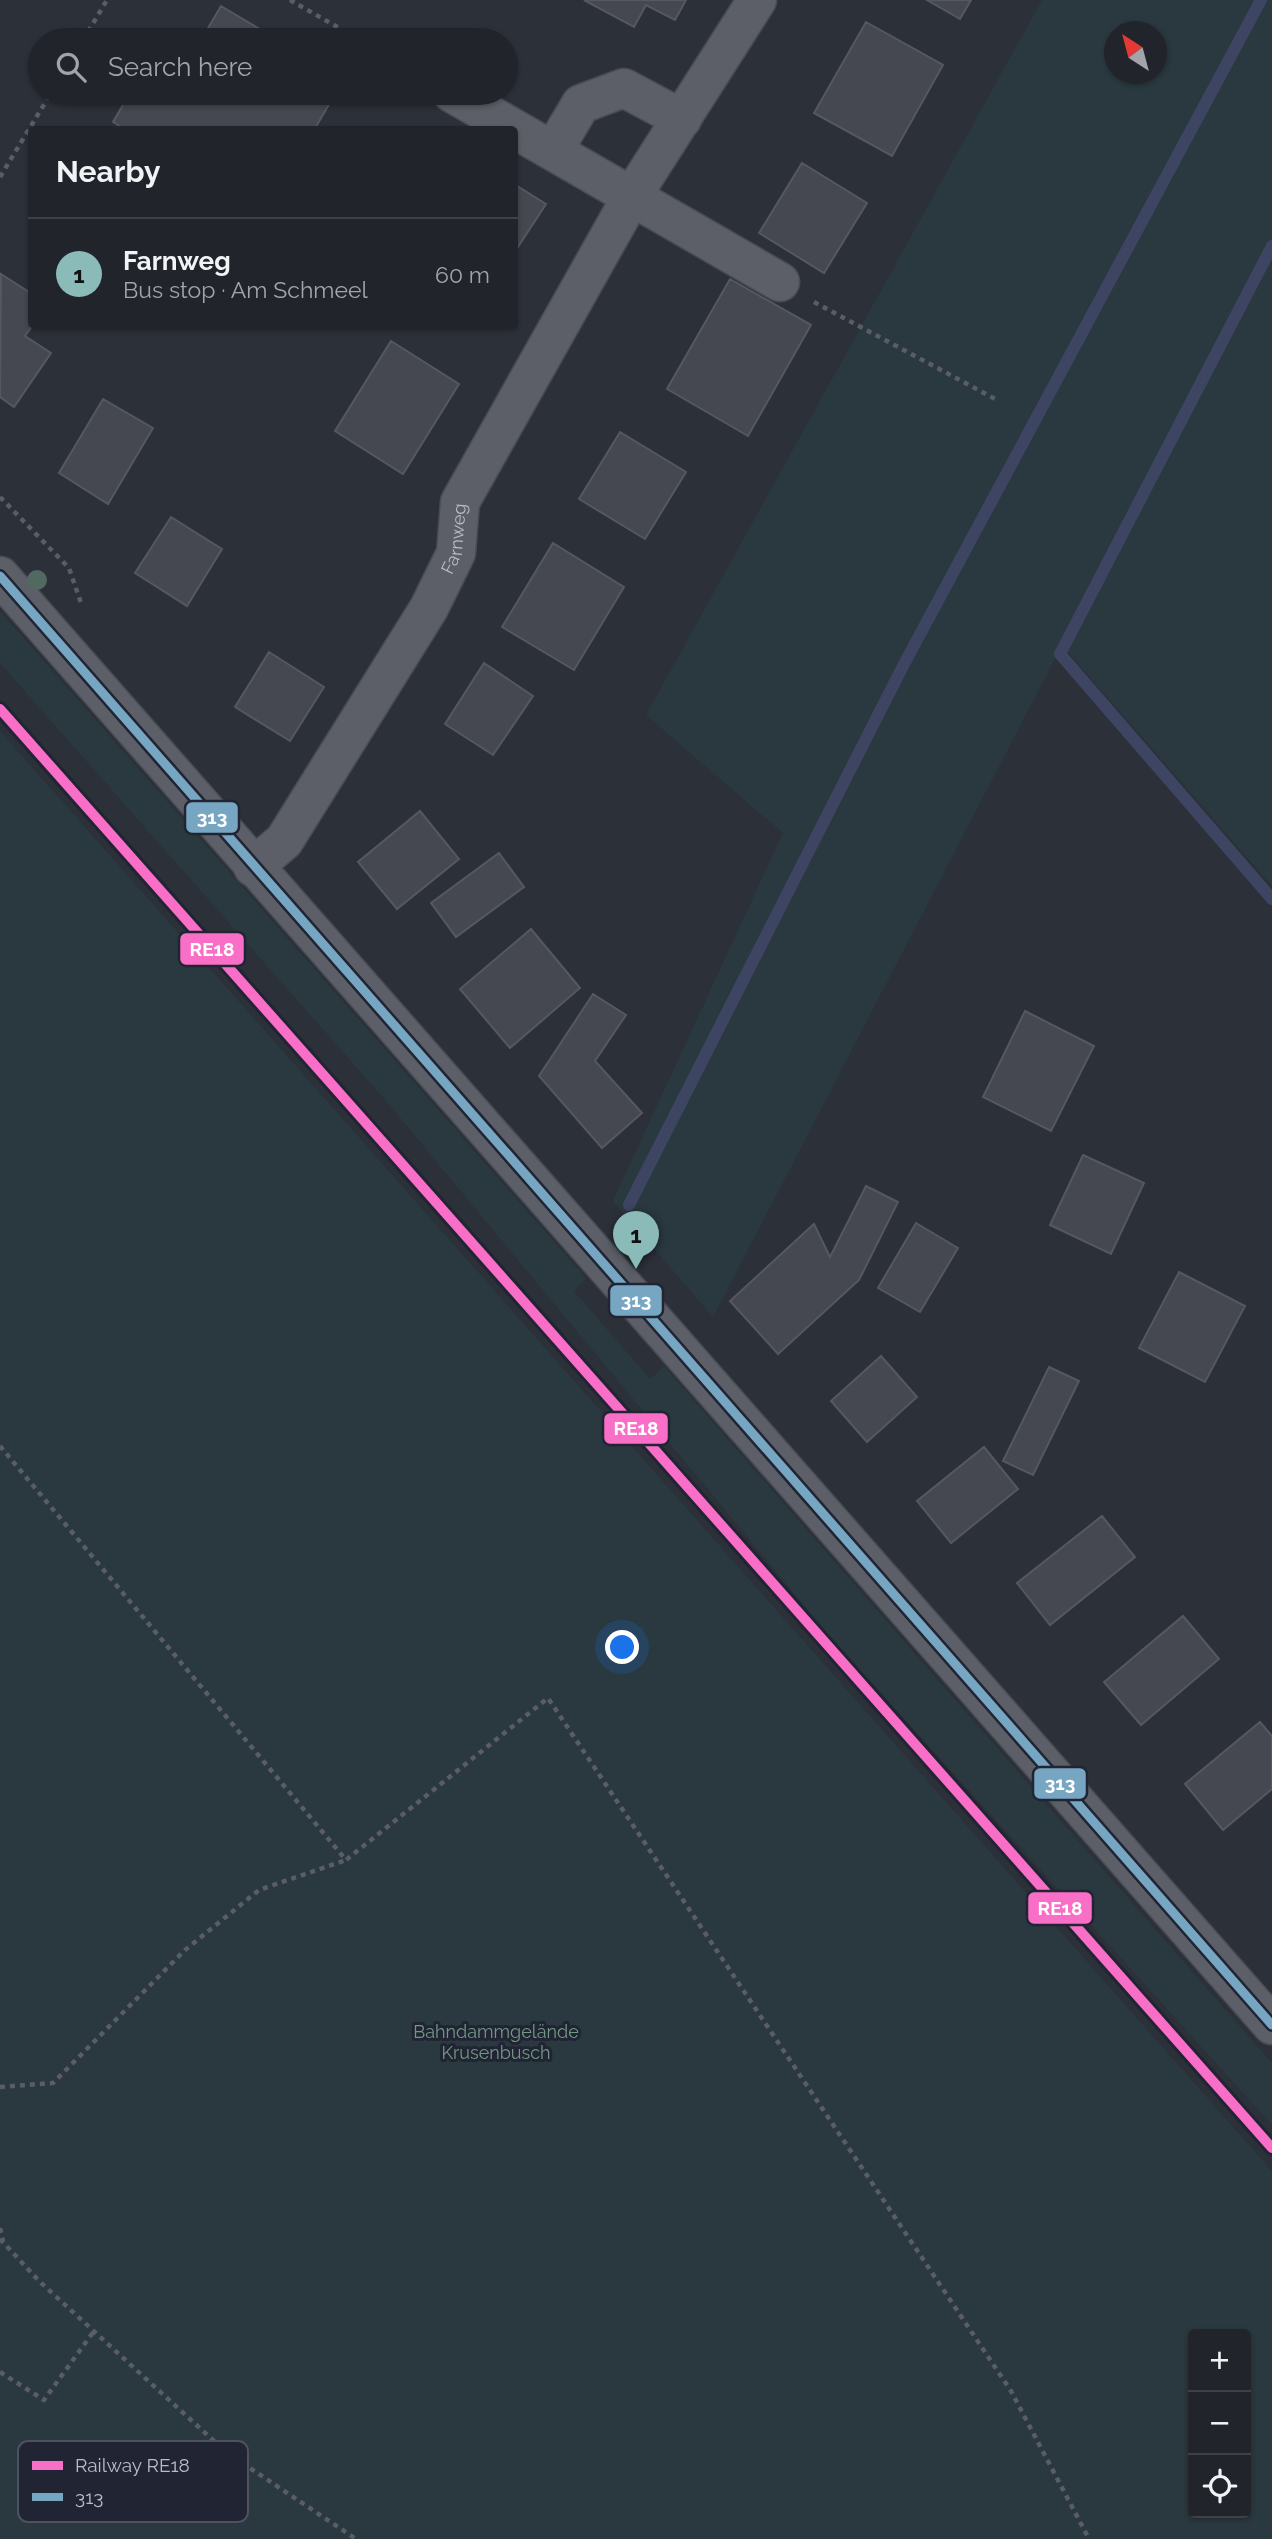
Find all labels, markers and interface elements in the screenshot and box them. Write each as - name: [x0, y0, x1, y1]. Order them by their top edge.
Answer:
- north arrow: [1104, 21, 1167, 84]
- search box: [28, 28, 518, 105]
- icon: search: [52, 48, 90, 86]
- text: Search here: [108, 52, 252, 82]
- text: Nearby: [56, 154, 160, 189]
- text: Farnweg: [123, 246, 231, 276]
- text: 1: [73, 261, 85, 288]
- text: 60 m: [435, 261, 490, 288]
- text: Bus stop · Am Schmeel: [123, 276, 368, 303]
- street label: Farnweg: [436, 503, 470, 577]
- line badge: 313: [185, 801, 239, 834]
- text: 313: [197, 806, 227, 828]
- line badge: RE18: [179, 932, 245, 966]
- text: RE18: [190, 938, 234, 960]
- pin: 1: [613, 1211, 659, 1269]
- line badge: 313: [609, 1284, 663, 1317]
- text: 313: [621, 1289, 651, 1311]
- line badge: RE18: [603, 1412, 669, 1445]
- text: RE18: [614, 1417, 658, 1439]
- your location: [605, 1630, 639, 1664]
- line badge: 313: [1033, 1767, 1087, 1800]
- text: 313: [1045, 1772, 1075, 1794]
- line badge: RE18: [1027, 1891, 1093, 1925]
- text: RE18: [1038, 1897, 1082, 1919]
- park label: Bahndammgelände Krusenbusch: [413, 2021, 579, 2063]
- map controls: [1188, 2329, 1251, 2518]
- button: +: [1188, 2329, 1251, 2392]
- button: −: [1188, 2392, 1251, 2455]
- legend: [18, 2441, 248, 2522]
- text: Railway RE18: [75, 2454, 190, 2476]
- button: locate: [1188, 2455, 1251, 2518]
- text: 313: [75, 2486, 103, 2508]

